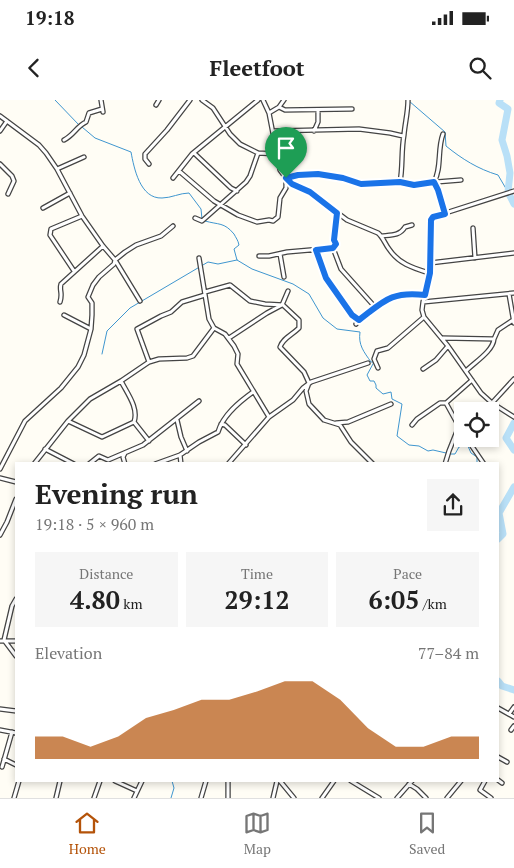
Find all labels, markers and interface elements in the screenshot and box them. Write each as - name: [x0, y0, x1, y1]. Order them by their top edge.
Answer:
- text: 19:18: [25, 5, 74, 30]
- text: Fleetfoot: [210, 53, 305, 82]
- icon: back: [20, 54, 48, 82]
- icon: search: [466, 54, 494, 82]
- pin: [265, 127, 307, 178]
- icon: arrive: [272, 134, 300, 162]
- map controls: [454, 402, 499, 447]
- button: locate: [454, 402, 499, 447]
- text: Evening run: [35, 475, 198, 512]
- button: share: [427, 479, 479, 531]
- text: 19:18 · 5 × 960 m: [35, 513, 154, 535]
- text: Distance: [79, 564, 133, 583]
- text: Time: [241, 564, 273, 583]
- text: Pace: [393, 564, 422, 583]
- text: 4.80: [70, 583, 120, 616]
- text: 29:12: [224, 583, 290, 616]
- text: 6:05: [368, 583, 419, 616]
- text: km: [120, 594, 143, 613]
- text: /km: [419, 594, 447, 613]
- text: Elevation: [35, 642, 102, 664]
- text: 77–84 m: [418, 642, 479, 664]
- tab: Home: [69, 809, 106, 858]
- tab: Map: [243, 809, 271, 858]
- tab: Saved: [409, 809, 445, 858]

